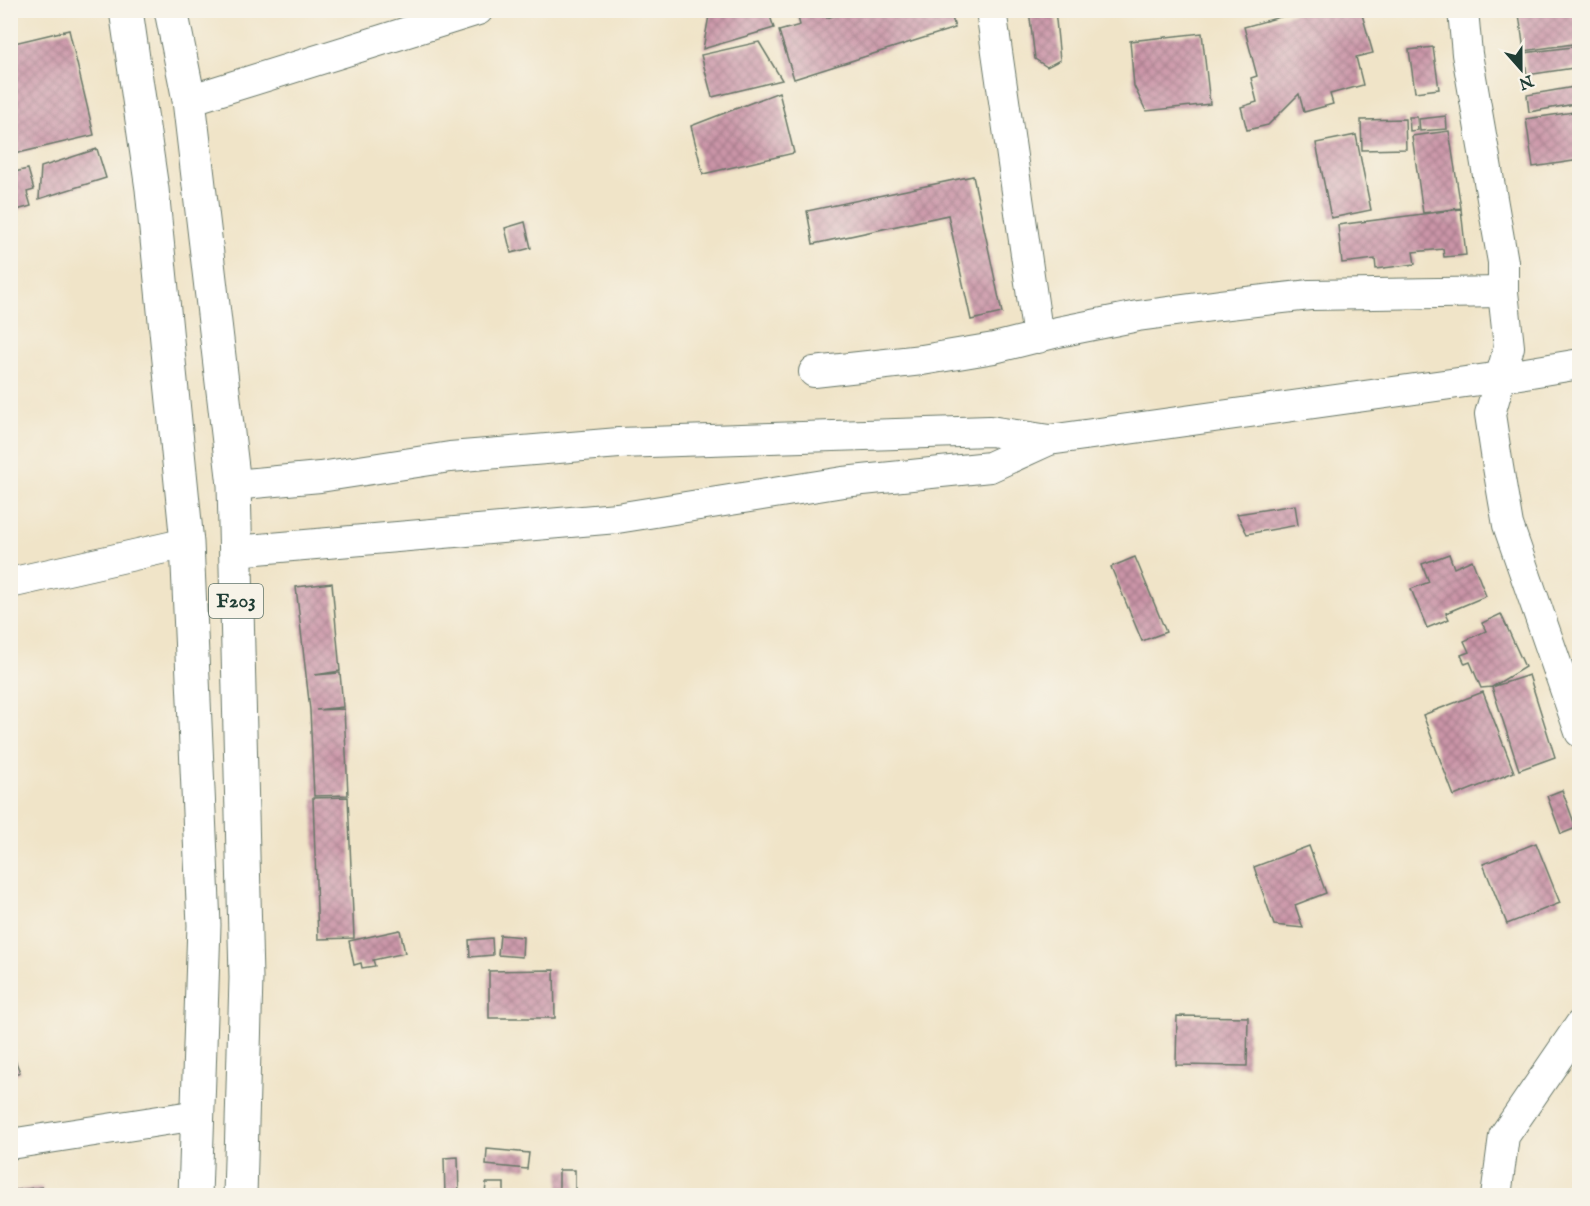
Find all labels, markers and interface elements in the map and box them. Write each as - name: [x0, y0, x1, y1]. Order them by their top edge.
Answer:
- north arrow: [1491, 39, 1551, 99]
- text: N: [1515, 69, 1537, 93]
- road number: F203: [209, 584, 263, 618]

